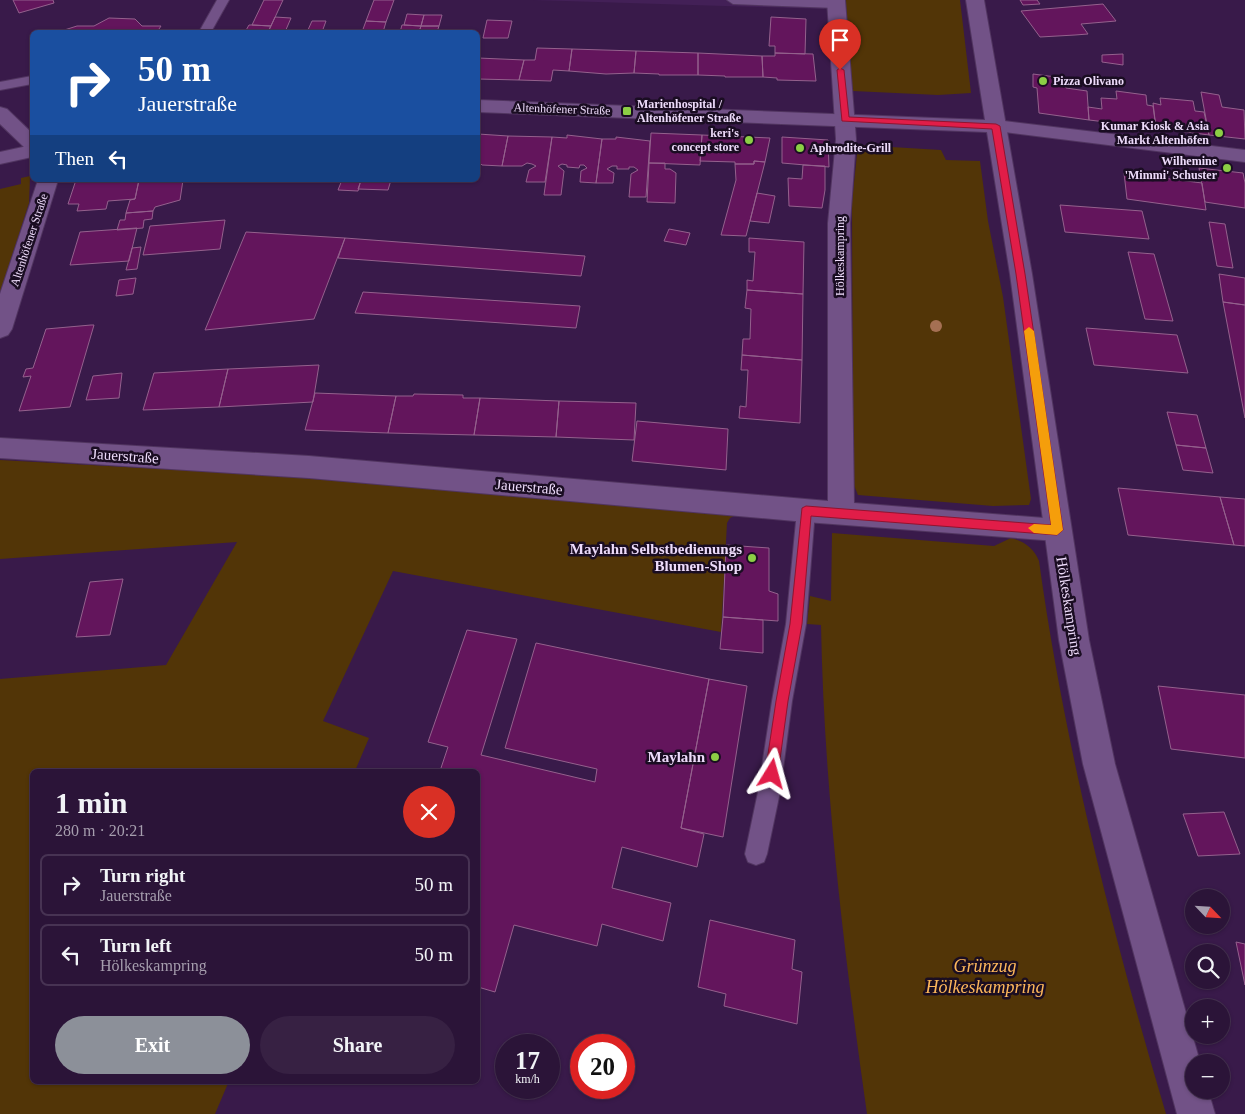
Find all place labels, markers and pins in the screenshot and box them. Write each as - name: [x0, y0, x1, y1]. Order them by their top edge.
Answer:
- pin: [819, 19, 861, 70]
- place label: Pizza Olivano: [1053, 74, 1124, 88]
- marker: Pizza Olivano: [1037, 75, 1049, 87]
- place label: Marienhospital / Altenhöfener Straße: [637, 97, 742, 125]
- marker: Marienhospital / Altenhöfener Straße: [621, 105, 633, 117]
- place label: Kumar Kiosk & Asia Markt Altenhöfen: [1101, 119, 1209, 147]
- place label: keri's concept store: [672, 126, 740, 154]
- marker: Kumar Kiosk & Asia Markt Altenhöfen: [1213, 127, 1225, 139]
- marker: keri's concept store: [743, 134, 755, 146]
- place label: Aphrodite-Grill: [810, 141, 892, 155]
- marker: Aphrodite-Grill: [794, 142, 806, 154]
- place label: Wilhemine 'Mimmi' Schuster: [1125, 154, 1218, 182]
- marker: Wilhemine 'Mimmi' Schuster: [1221, 162, 1233, 174]
- place label: Maylahn Selbstbedienungs Blumen-Shop: [570, 541, 742, 574]
- marker: Maylahn Selbstbedienungs Blumen-Shop: [746, 552, 758, 564]
- place label: Maylahn: [647, 749, 706, 765]
- marker: Maylahn: [709, 751, 721, 763]

